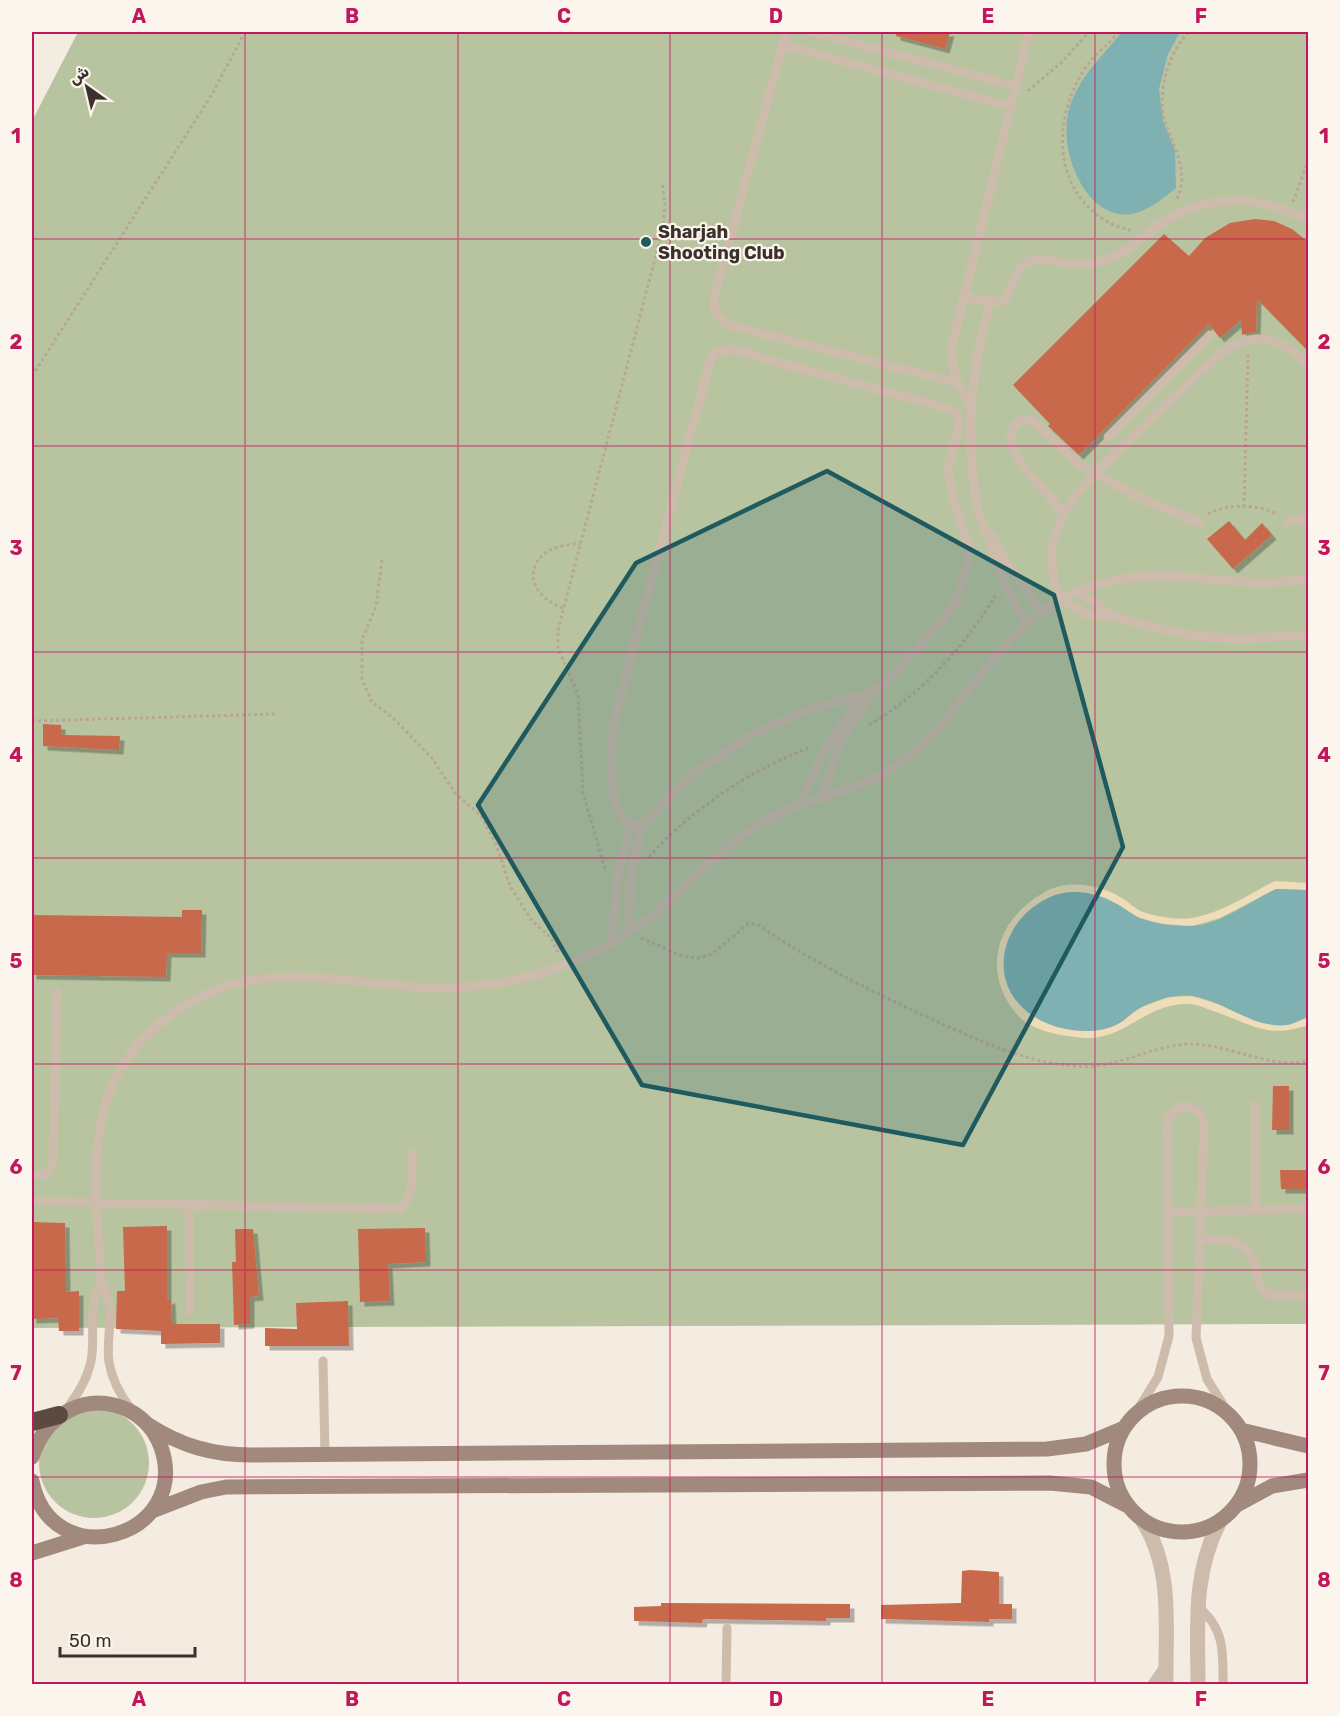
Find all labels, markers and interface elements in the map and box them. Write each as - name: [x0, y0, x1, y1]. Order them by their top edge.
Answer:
- text: A: [132, 4, 147, 28]
- text: B: [345, 4, 359, 28]
- text: C: [557, 4, 571, 28]
- text: D: [769, 4, 783, 28]
- text: E: [982, 4, 994, 28]
- text: F: [1195, 4, 1207, 28]
- north arrow: [57, 57, 117, 117]
- text: ش: [65, 61, 93, 89]
- text: 1: [11, 124, 21, 148]
- text: 1: [1319, 124, 1329, 148]
- place label: Sharjah Shooting Club: [658, 221, 785, 264]
- marker: Sharjah Shooting Club: [639, 235, 653, 249]
- text: 2: [10, 330, 23, 354]
- text: 2: [1318, 330, 1331, 354]
- text: 3: [9, 536, 23, 560]
- text: 3: [1317, 536, 1331, 560]
- text: 4: [9, 743, 23, 767]
- text: 4: [1317, 743, 1331, 767]
- text: 5: [10, 949, 23, 973]
- text: 5: [1318, 949, 1331, 973]
- text: 6: [9, 1155, 23, 1179]
- text: 6: [1317, 1155, 1331, 1179]
- text: 7: [10, 1361, 22, 1385]
- text: 7: [1318, 1361, 1330, 1385]
- text: 8: [9, 1568, 23, 1592]
- text: 8: [1317, 1568, 1331, 1592]
- scale bar: [60, 1620, 195, 1658]
- text: 50 m: [69, 1630, 112, 1652]
- text: A: [132, 1687, 147, 1711]
- text: B: [345, 1687, 359, 1711]
- text: C: [557, 1687, 571, 1711]
- text: D: [769, 1687, 783, 1711]
- text: E: [982, 1687, 994, 1711]
- text: F: [1195, 1687, 1207, 1711]

